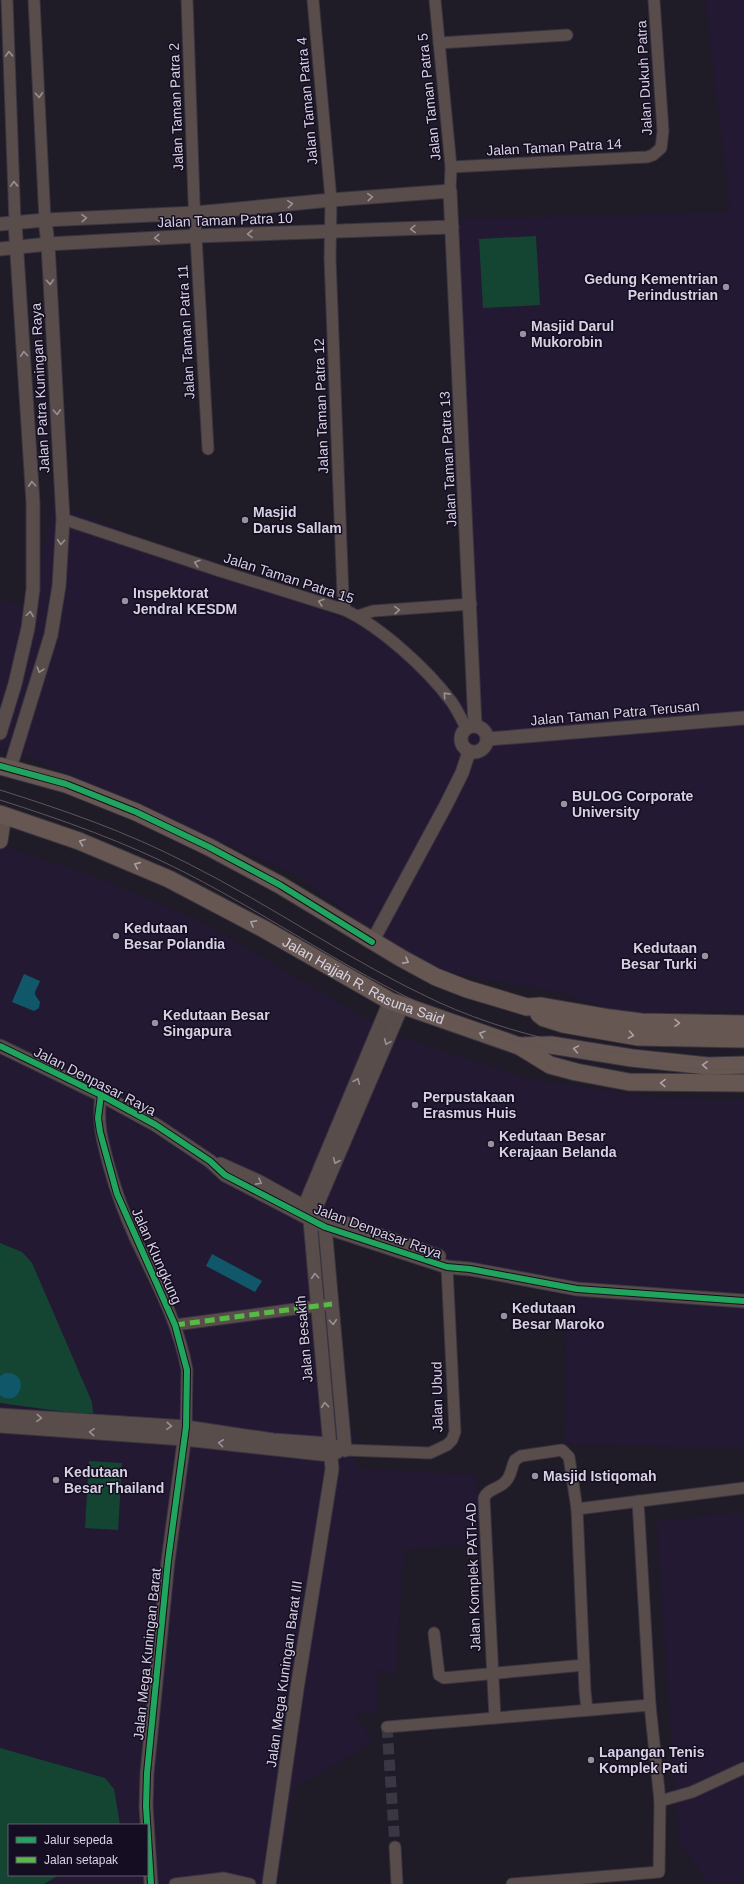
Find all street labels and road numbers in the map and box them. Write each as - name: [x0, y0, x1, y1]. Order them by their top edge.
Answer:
- street label: Jalan Dukuh Patra: [633, 20, 655, 136]
- street label: Jalan Taman Patra 5: [414, 32, 444, 162]
- street label: Jalan Taman Patra 4: [293, 36, 321, 166]
- street label: Jalan Taman Patra 2: [166, 42, 186, 171]
- street label: Jalan Taman Patra 14: [486, 135, 623, 159]
- street label: Jalan Taman Patra 10: [157, 210, 293, 230]
- street label: Jalan Taman Patra 11: [174, 264, 198, 400]
- street label: Jalan Patra Kuningan Raya: [28, 302, 52, 474]
- street label: Jalan Taman Patra 12: [311, 338, 331, 474]
- street label: Jalan Taman Patra 13: [436, 390, 460, 527]
- street label: Jalan Taman Patra 15: [222, 549, 356, 607]
- street label: Jalan Taman Patra Terusan: [530, 698, 700, 728]
- street label: Jalan Hajjah R. Rasuna Said: [280, 933, 446, 1027]
- street label: Jalan Denpasar Raya: [31, 1043, 159, 1119]
- street label: Jalan Denpasar Raya: [312, 1200, 444, 1262]
- street label: Jalan Klungkung: [129, 1205, 185, 1307]
- street label: Jalan Besakih: [292, 1295, 316, 1383]
- street label: Jalan Ubud: [428, 1361, 446, 1433]
- street label: Jalan Komplek PATI-AD: [462, 1502, 484, 1652]
- street label: Jalan Mega Kuningan Barat: [130, 1567, 164, 1741]
- street label: Jalan Mega Kuningan Barat III: [263, 1580, 305, 1768]

